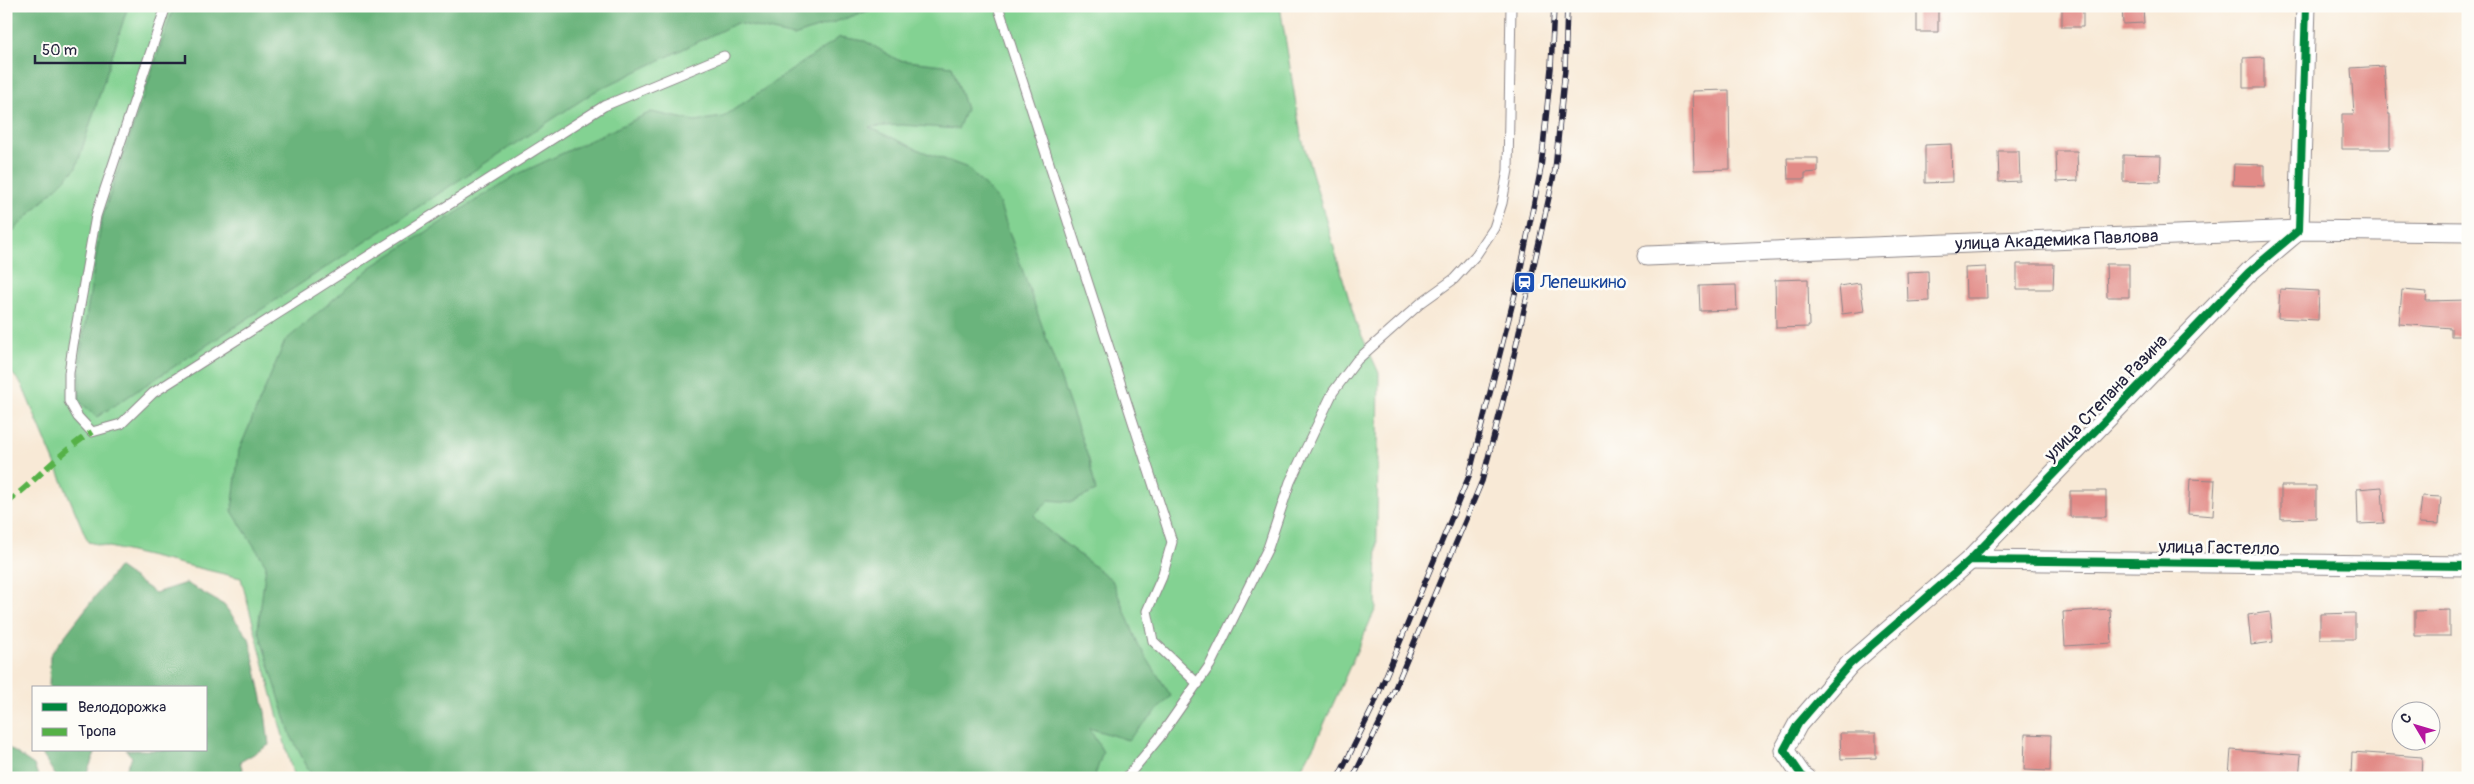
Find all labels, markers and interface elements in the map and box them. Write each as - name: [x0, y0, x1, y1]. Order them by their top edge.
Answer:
- scale bar: [35, 32, 185, 64]
- text: 50 m: [42, 41, 77, 60]
- street label: улица Академика Павлова: [1953, 224, 2159, 255]
- station icon: Лепешкино: [1512, 270, 1536, 294]
- place label: Лепешкино: [1539, 271, 1627, 294]
- street label: улица Степана Разина: [2039, 330, 2173, 467]
- street label: улица Гастелло: [2157, 535, 2280, 561]
- legend: [32, 686, 208, 752]
- text: Велодорожка: [78, 698, 166, 717]
- north arrow: [2392, 702, 2442, 752]
- text: С: [2397, 709, 2416, 727]
- text: Тропа: [78, 722, 116, 741]

